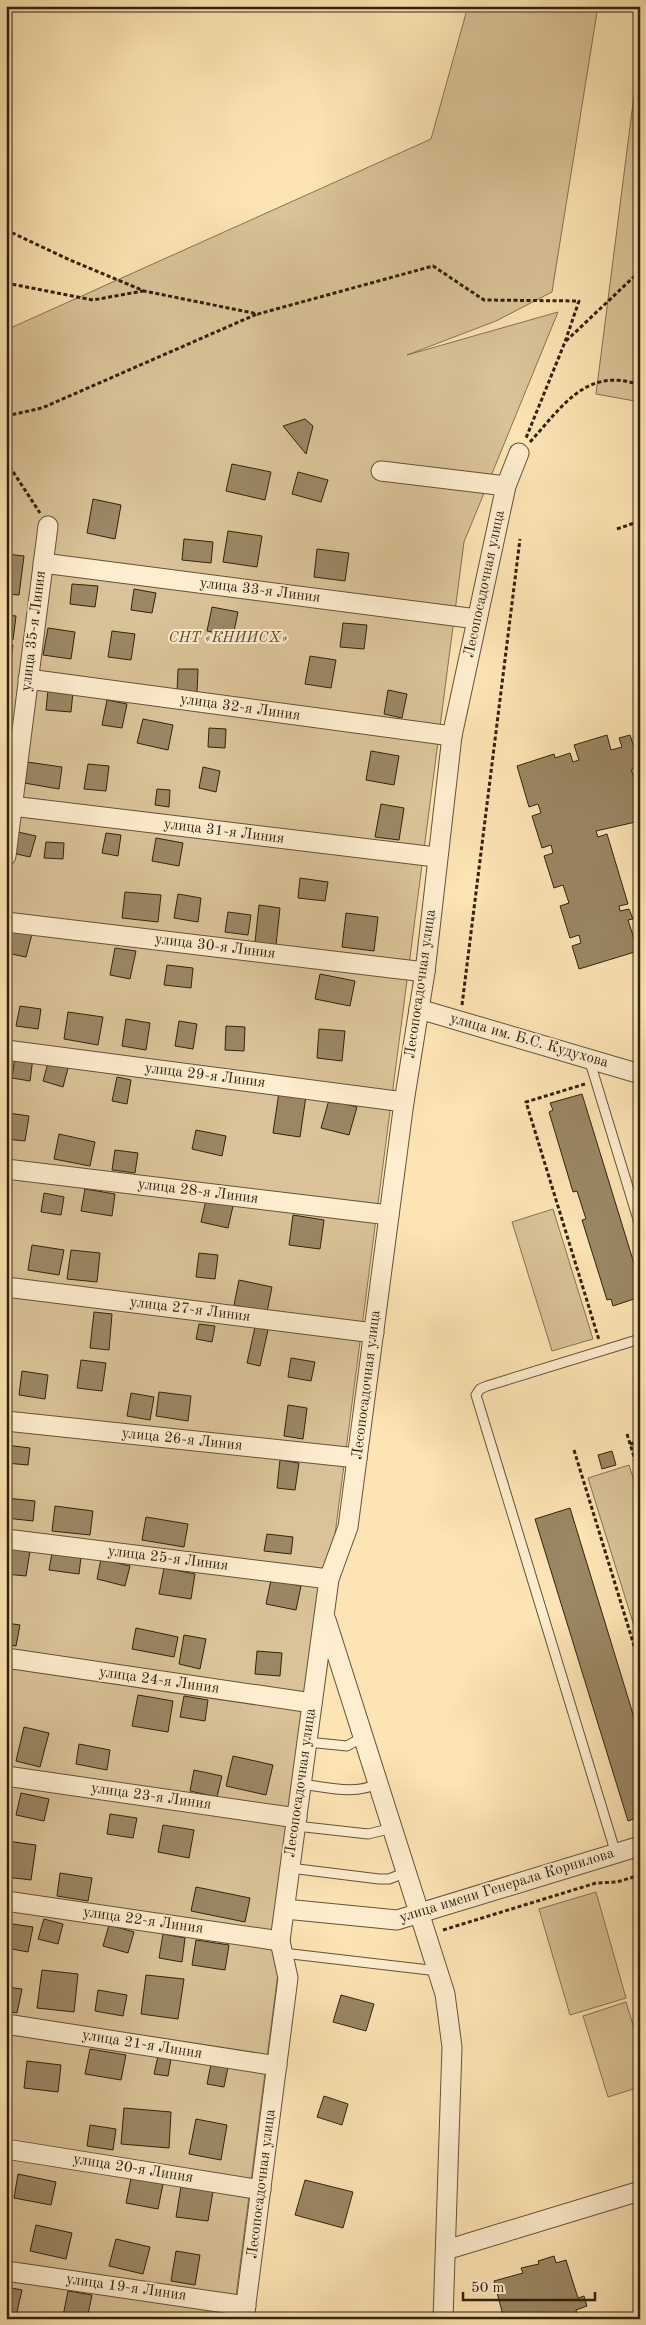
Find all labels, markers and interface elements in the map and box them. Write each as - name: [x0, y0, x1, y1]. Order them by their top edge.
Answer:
- street label: Лесопосадочная улица: [462, 508, 508, 659]
- street label: улица 35-я Линия: [19, 570, 49, 692]
- street label: улица 33-я Линия: [199, 576, 321, 606]
- park label: СНТ «КНИИСХ»: [168, 631, 288, 646]
- street label: улица 32-я Линия: [179, 692, 301, 724]
- street label: улица 31-я Линия: [163, 817, 285, 847]
- street label: Лесопосадочная улица: [403, 908, 439, 1060]
- street label: улица 30-я Линия: [154, 932, 276, 962]
- street label: улица им. Б.С. Кудухова: [448, 1011, 610, 1071]
- street label: улица 29-я Линия: [144, 1061, 266, 1091]
- street label: улица 28-я Линия: [137, 1177, 259, 1207]
- street label: улица 27-я Линия: [129, 1295, 251, 1325]
- street label: Лесопосадочная улица: [350, 1309, 384, 1461]
- street label: улица 26-я Линия: [121, 1426, 243, 1454]
- street label: улица 25-я Линия: [107, 1544, 229, 1574]
- street label: улица 24-я Линия: [98, 1665, 220, 1697]
- street label: Лесопосадочная улица: [283, 1707, 319, 1859]
- street label: улица 23-я Линия: [90, 1781, 212, 1813]
- street label: улица имени Генерала Корнилова: [398, 1846, 617, 1926]
- street label: улица 22-я Линия: [82, 1905, 204, 1937]
- street label: улица 21-я Линия: [81, 2028, 203, 2062]
- street label: Лесопосадочная улица: [245, 2108, 279, 2260]
- street label: улица 20-я Линия: [72, 2152, 194, 2186]
- scale bar: [463, 2270, 596, 2302]
- street label: улица 19-я Линия: [65, 2272, 187, 2304]
- text: 50 m: [471, 2281, 505, 2296]

